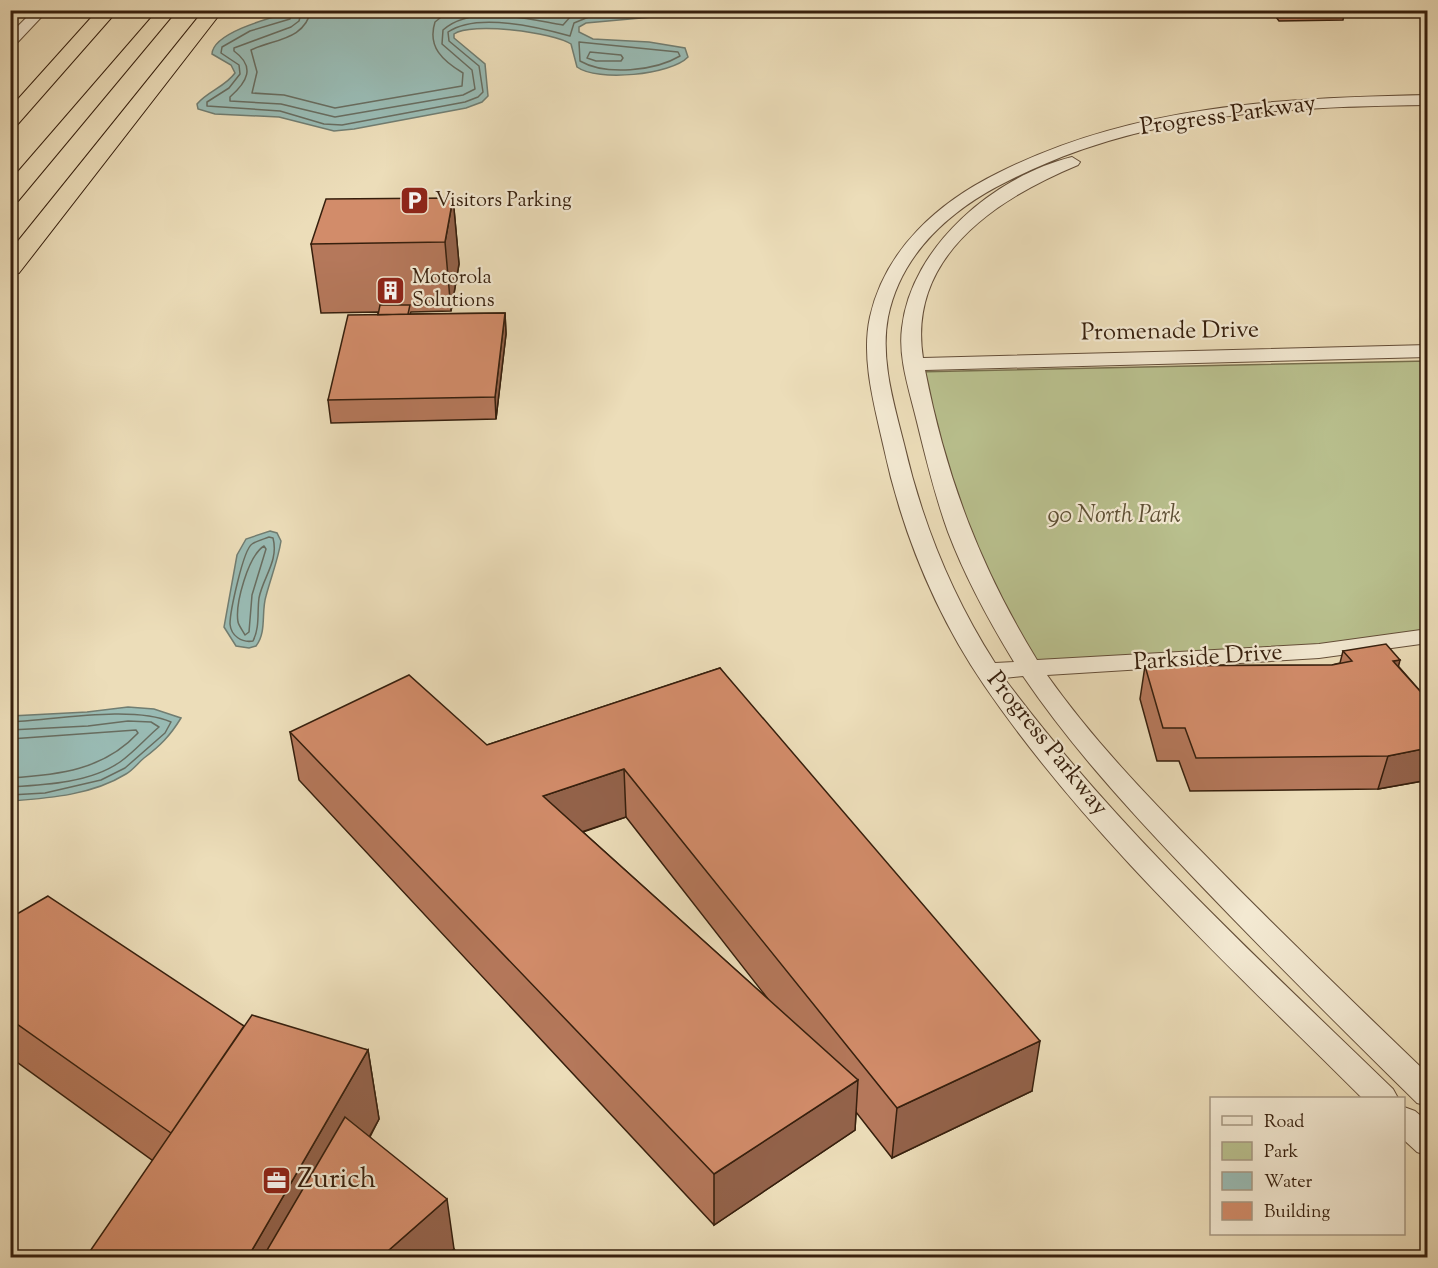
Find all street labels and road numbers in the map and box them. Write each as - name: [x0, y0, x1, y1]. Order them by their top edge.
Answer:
- street label: Progress Parkway: [1138, 87, 1318, 145]
- street label: Promenade Drive: [1081, 313, 1259, 351]
- street label: Parkside Drive: [1132, 636, 1284, 680]
- street label: Progress Parkway: [978, 664, 1116, 824]

